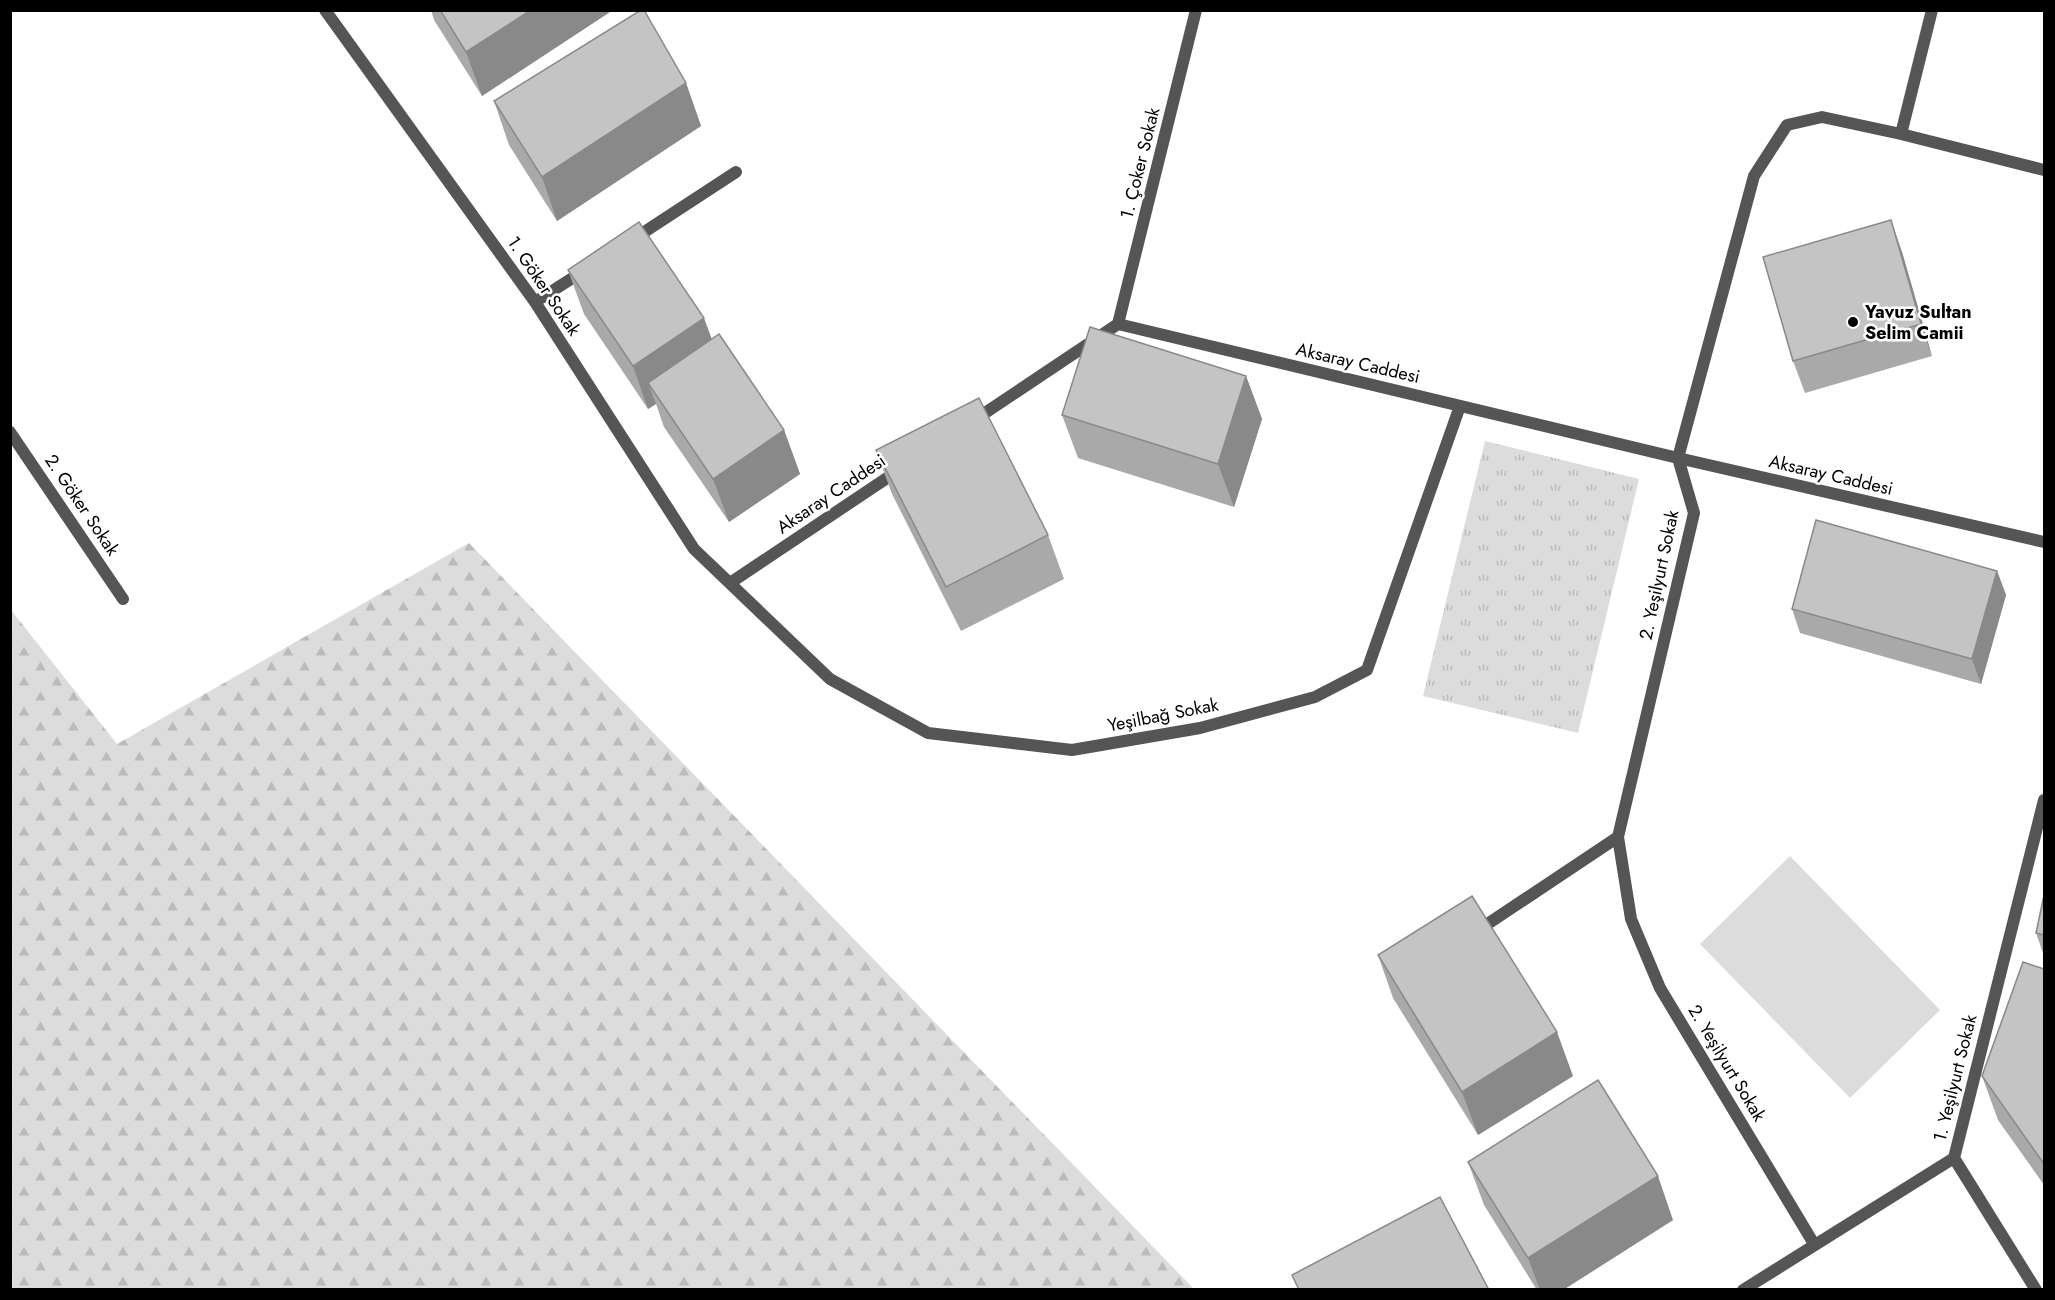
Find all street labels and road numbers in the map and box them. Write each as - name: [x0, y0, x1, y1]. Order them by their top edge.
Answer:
- street label: 1. Çoker Sokak: [1114, 105, 1166, 221]
- street label: 1. Göker Sokak: [501, 231, 587, 341]
- street label: Aksaray Caddesi: [1293, 336, 1423, 390]
- street label: Aksaray Caddesi: [771, 448, 891, 540]
- street label: Aksaray Caddesi: [1766, 448, 1896, 502]
- street label: 2. Göker Sokak: [38, 449, 126, 561]
- street label: 2. Yeşilyurt Sokak: [1633, 508, 1685, 642]
- street label: Yeşilbağ Sokak: [1105, 692, 1221, 738]
- street label: 2. Yeşilyurt Sokak: [1682, 1000, 1772, 1126]
- street label: 1. Yeşilyurt Sokak: [1927, 1012, 1983, 1144]

